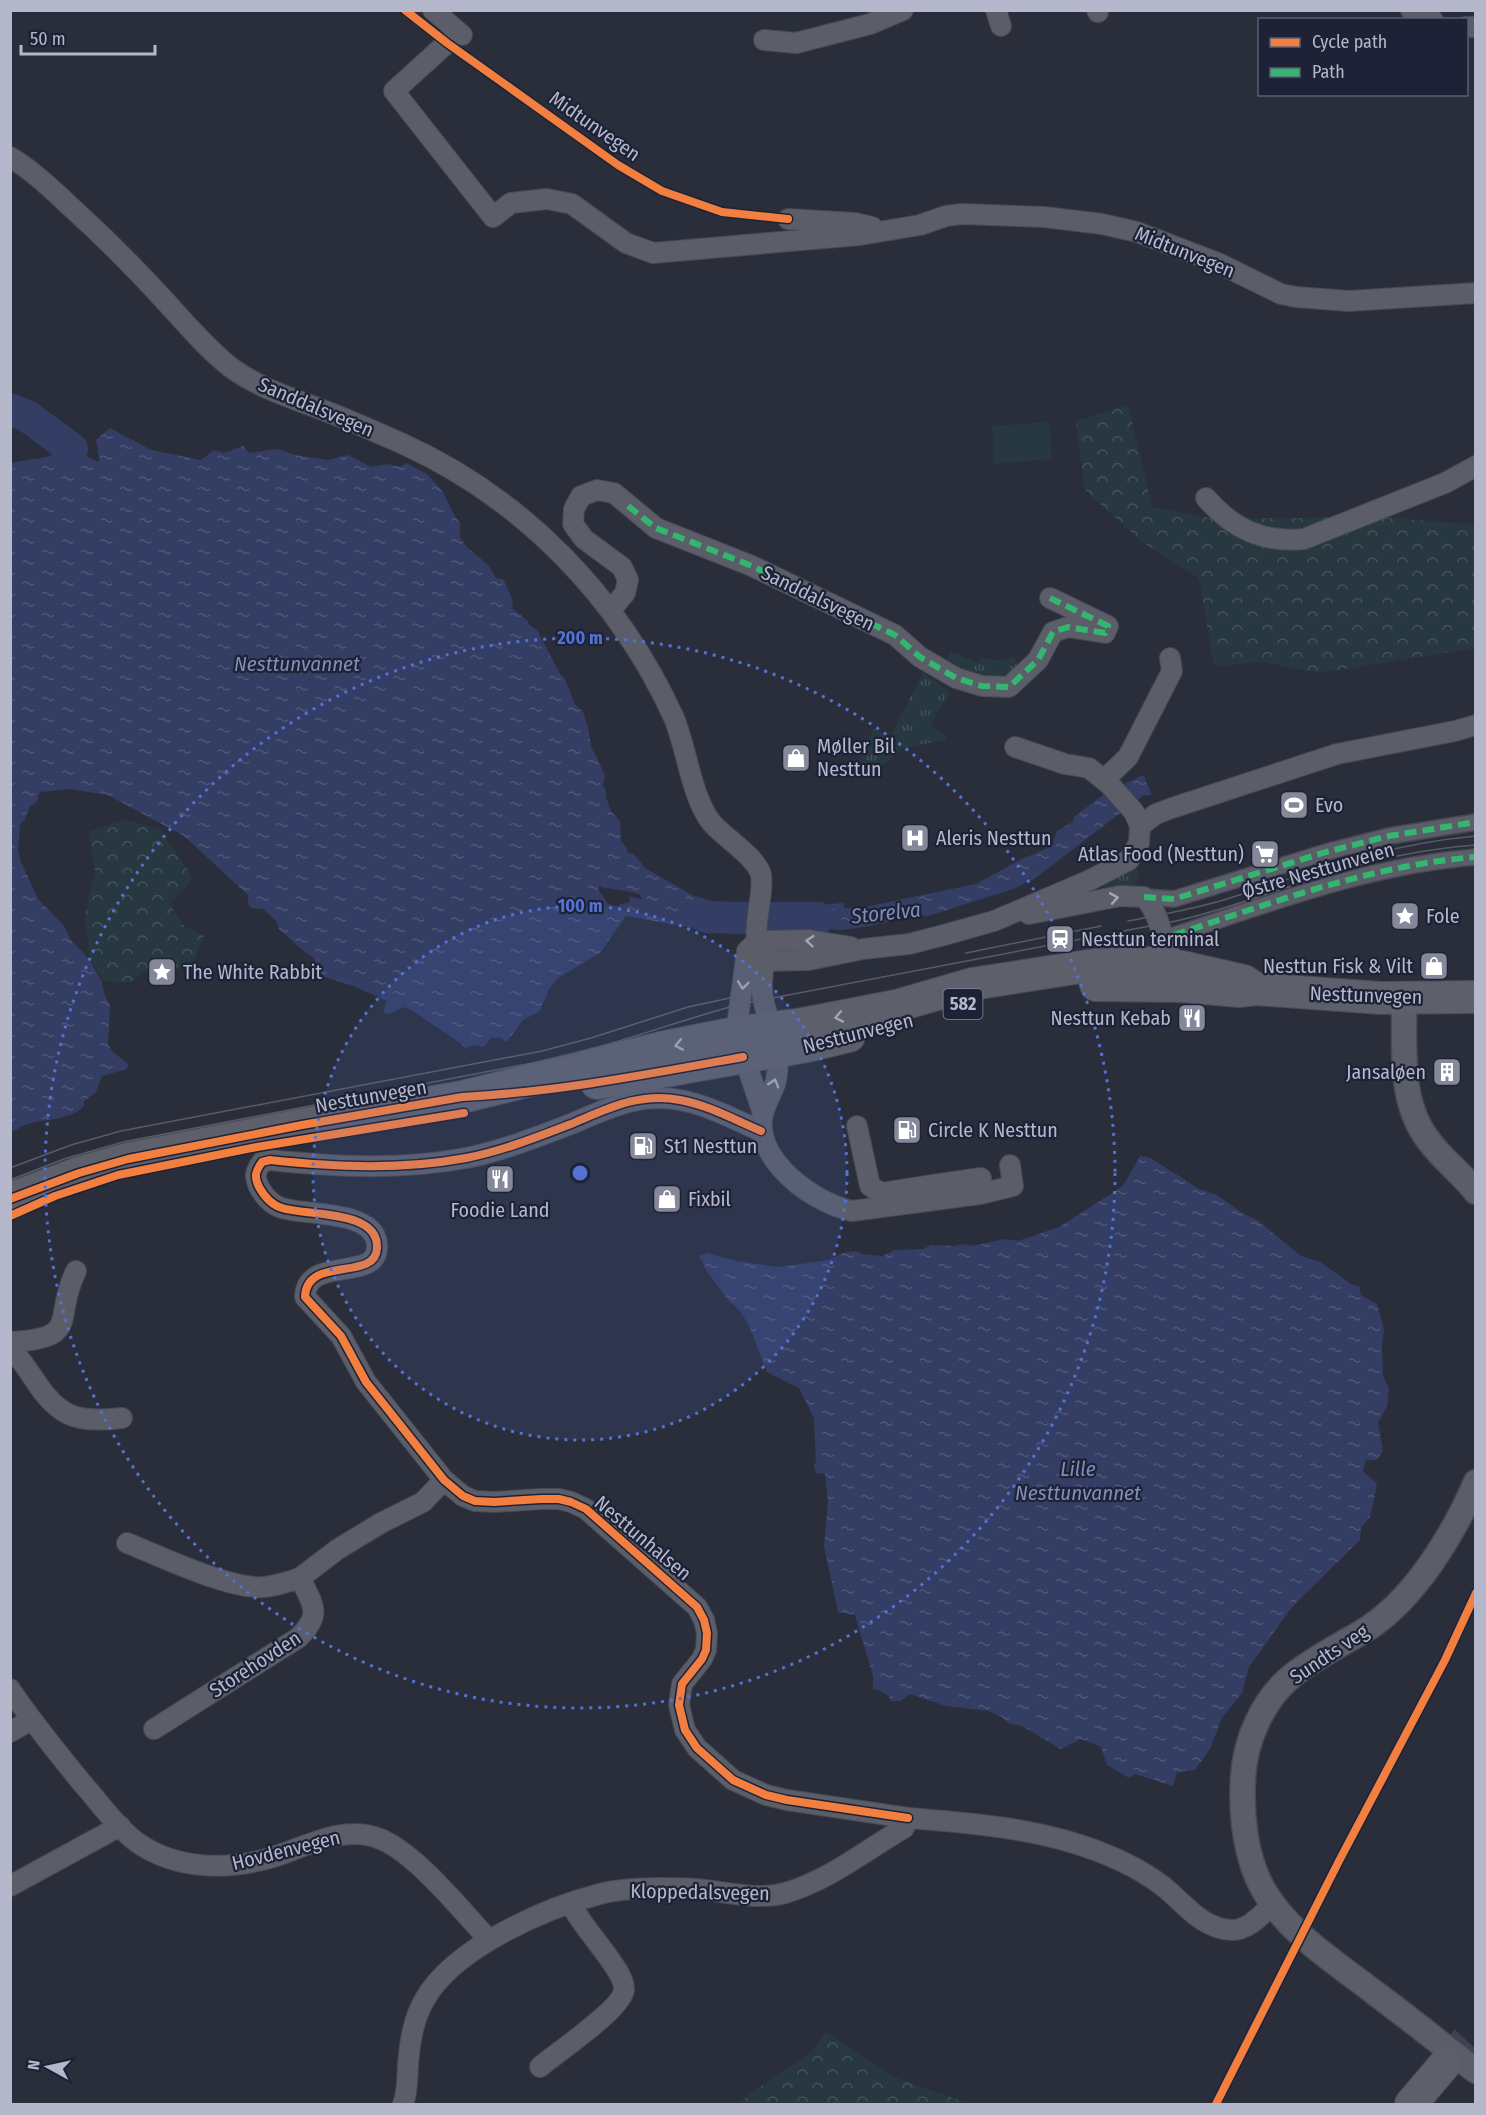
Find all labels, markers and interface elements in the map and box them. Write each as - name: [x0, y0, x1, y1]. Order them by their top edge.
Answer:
- scale bar: [21, 18, 154, 56]
- legend: [1258, 18, 1468, 96]
- text: 50 m: [30, 28, 66, 50]
- text: Cycle path: [1312, 31, 1387, 53]
- text: Path: [1312, 61, 1345, 83]
- street label: Midtunvegen: [545, 86, 645, 166]
- street label: Midtunvegen: [1132, 221, 1238, 283]
- street label: Sanddalsvegen: [255, 372, 377, 442]
- street label: Sanddalsvegen: [757, 560, 879, 636]
- text: 200 m: [556, 627, 603, 649]
- water label: Nesttunvannet: [234, 651, 360, 677]
- place label: Møller Bil Nesttun: [817, 734, 895, 781]
- shop icon: Møller Bil Nesttun: [780, 742, 812, 774]
- sports icon: Evo: [1278, 789, 1310, 821]
- place label: Evo: [1315, 793, 1343, 817]
- hospital icon: Aleris Nesttun: [899, 822, 931, 854]
- place label: Aleris Nesttun: [936, 826, 1051, 850]
- street label: Østre Nesttunveien: [1239, 837, 1397, 903]
- supermarket icon: Atlas Food (Nesttun): [1249, 838, 1281, 870]
- place label: Atlas Food (Nesttun): [1078, 842, 1244, 866]
- one-way arrow: [1109, 892, 1119, 905]
- text: 100 m: [558, 895, 602, 917]
- water label: Storelva: [849, 896, 922, 930]
- place icon: Fole: [1389, 900, 1421, 932]
- place label: Fole: [1426, 904, 1460, 928]
- station icon: Nesttun terminal: [1044, 923, 1076, 955]
- place label: Nesttun terminal: [1081, 927, 1219, 951]
- one-way arrow: [805, 935, 815, 948]
- shop icon: Nesttun Fisk & Vilt: [1418, 950, 1450, 982]
- place label: Nesttun Fisk & Vilt: [1263, 954, 1413, 978]
- place icon: The White Rabbit: [146, 956, 178, 988]
- place label: The White Rabbit: [183, 960, 323, 984]
- one-way arrow: [737, 980, 750, 990]
- street label: Nesttunvegen: [1309, 981, 1423, 1009]
- road number: 582: [944, 989, 982, 1019]
- restaurant icon: Nesttun Kebab: [1176, 1002, 1208, 1034]
- place label: Nesttun Kebab: [1051, 1006, 1171, 1030]
- street label: Nesttunvegen: [800, 1008, 916, 1058]
- one-way arrow: [834, 1010, 844, 1023]
- one-way arrow: [674, 1038, 684, 1051]
- building icon: Jansaløen: [1431, 1056, 1463, 1088]
- place label: Jansaløen: [1346, 1060, 1426, 1084]
- street label: Nesttunvegen: [313, 1074, 429, 1118]
- one-way arrow: [767, 1078, 779, 1089]
- fuel station icon: Circle K Nesttun: [891, 1114, 923, 1146]
- place label: Circle K Nesttun: [928, 1118, 1058, 1142]
- fuel station icon: St1 Nesttun: [627, 1130, 659, 1162]
- place label: St1 Nesttun: [664, 1134, 757, 1158]
- restaurant icon: Foodie Land: [484, 1163, 516, 1195]
- centre of rings: [570, 1163, 590, 1183]
- shop icon: Fixbil: [651, 1183, 683, 1215]
- place label: Fixbil: [688, 1187, 731, 1211]
- place label: Foodie Land: [450, 1198, 550, 1222]
- water label: Lille Nesttunvannet: [1015, 1456, 1141, 1506]
- street label: Nesttunhalsen: [590, 1491, 696, 1585]
- street label: Sundts veg: [1285, 1619, 1373, 1689]
- street label: Storehovden: [205, 1626, 305, 1702]
- street label: Hovdenvegen: [229, 1825, 343, 1875]
- street label: Kloppedalsvegen: [630, 1879, 770, 1905]
- north arrow: [18, 2037, 78, 2097]
- text: N: [24, 2059, 44, 2071]

